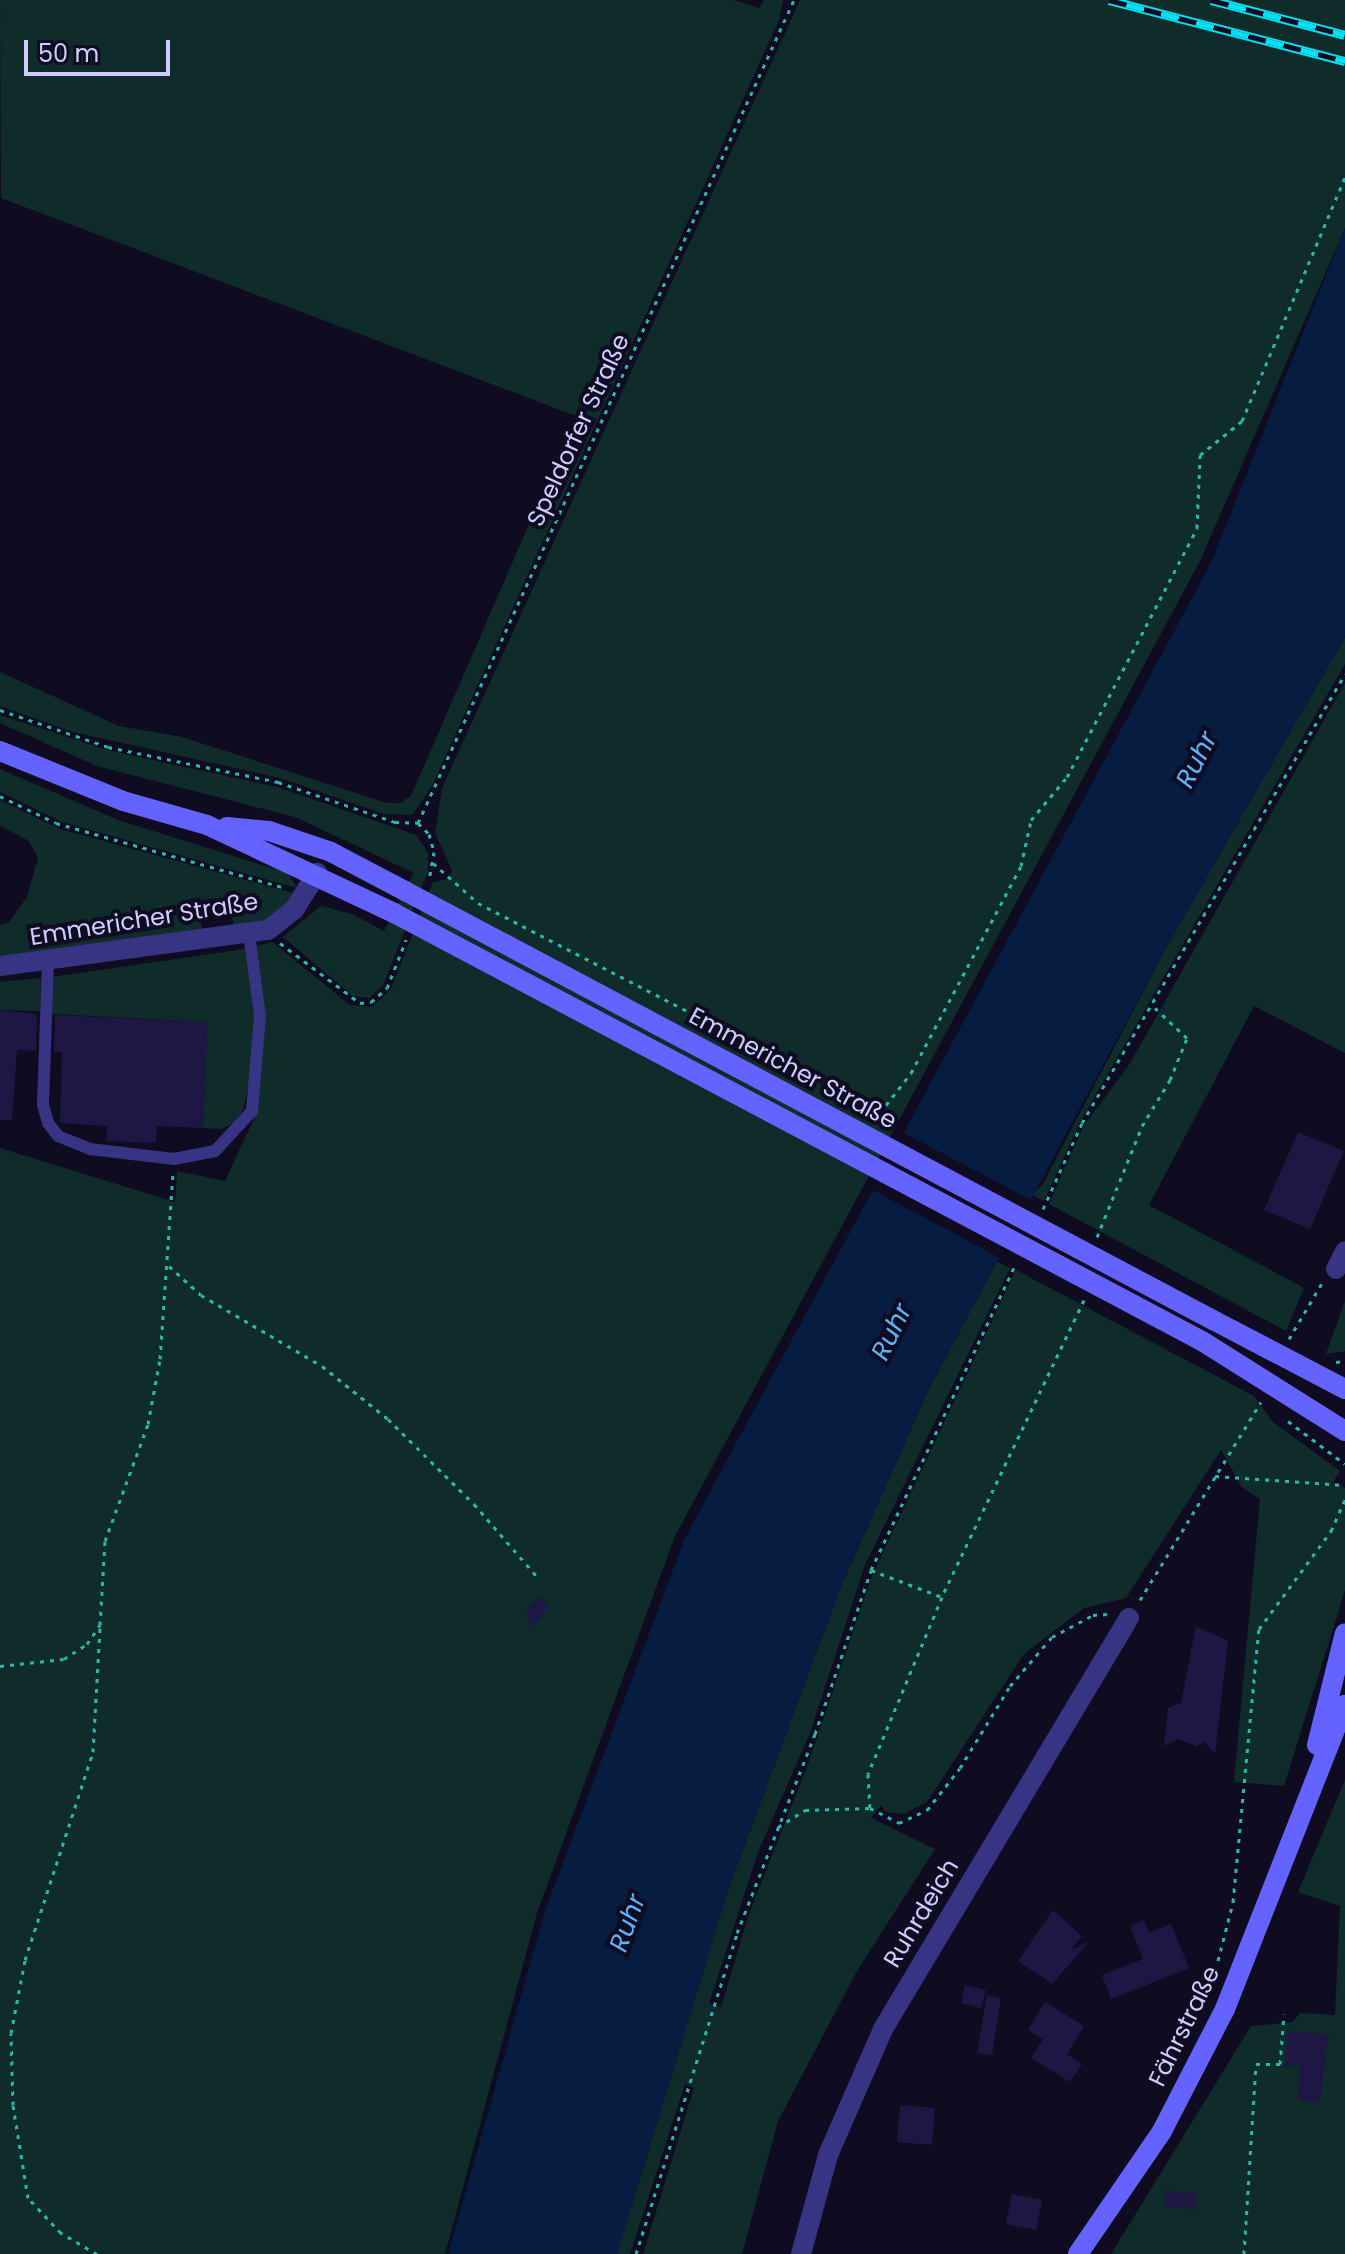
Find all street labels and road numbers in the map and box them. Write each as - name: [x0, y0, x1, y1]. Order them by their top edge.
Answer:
- street label: Speldorfer Straße: [521, 329, 635, 531]
- street label: Emmericher Straße: [28, 887, 260, 951]
- street label: Emmericher Straße: [684, 1001, 902, 1135]
- street label: Ruhrdeich: [877, 1854, 965, 1972]
- street label: Fährstraße: [1142, 1961, 1226, 2091]

